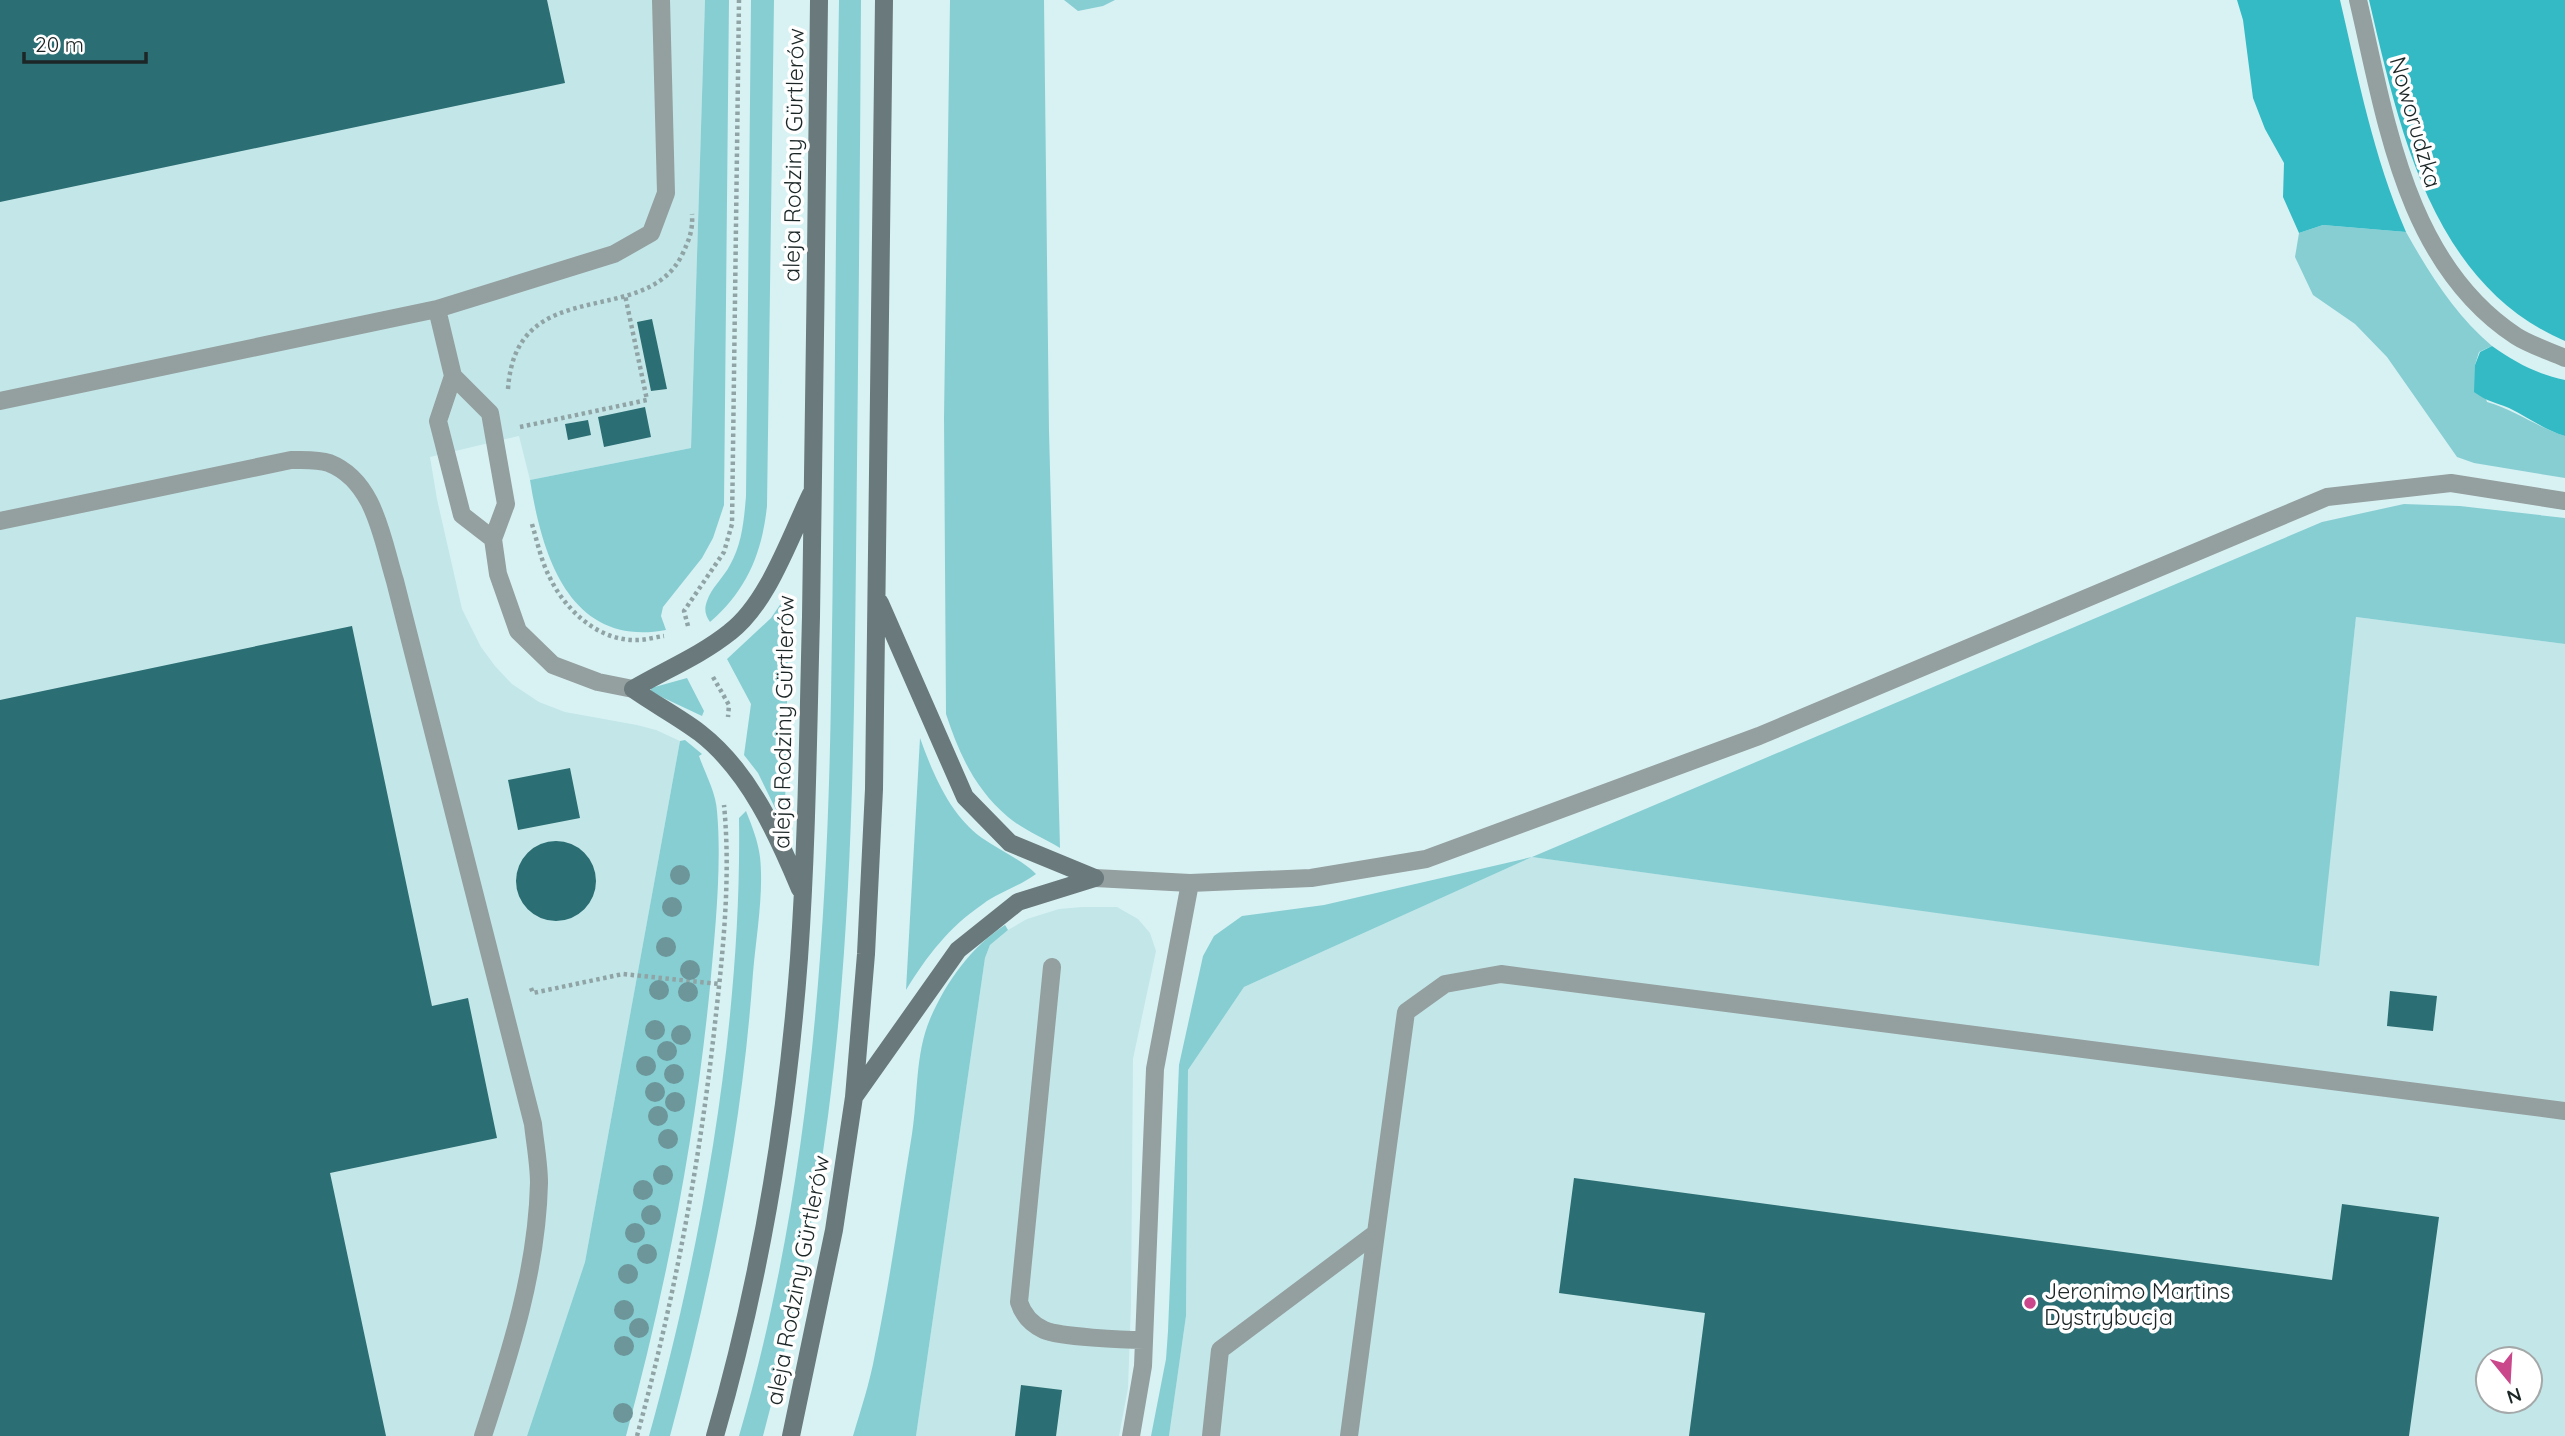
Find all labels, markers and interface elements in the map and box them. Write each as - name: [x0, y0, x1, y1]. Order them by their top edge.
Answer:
- scale bar: [24, 21, 147, 65]
- street label: aleja Rodziny Gürtlerów: [776, 28, 810, 282]
- text: 20 m: [35, 31, 84, 57]
- street label: Noworudzka: [2383, 53, 2449, 191]
- street label: aleja Rodziny Gürtlerów: [766, 595, 800, 849]
- street label: aleja Rodziny Gürtlerów: [759, 1153, 835, 1407]
- place label: Jeronimo Martins Dystrybucja: [2044, 1276, 2230, 1331]
- marker: Jeronimo Martins Dystrybucja: [2022, 1295, 2038, 1311]
- north arrow: [2474, 1345, 2544, 1415]
- text: N: [2504, 1383, 2525, 1410]

